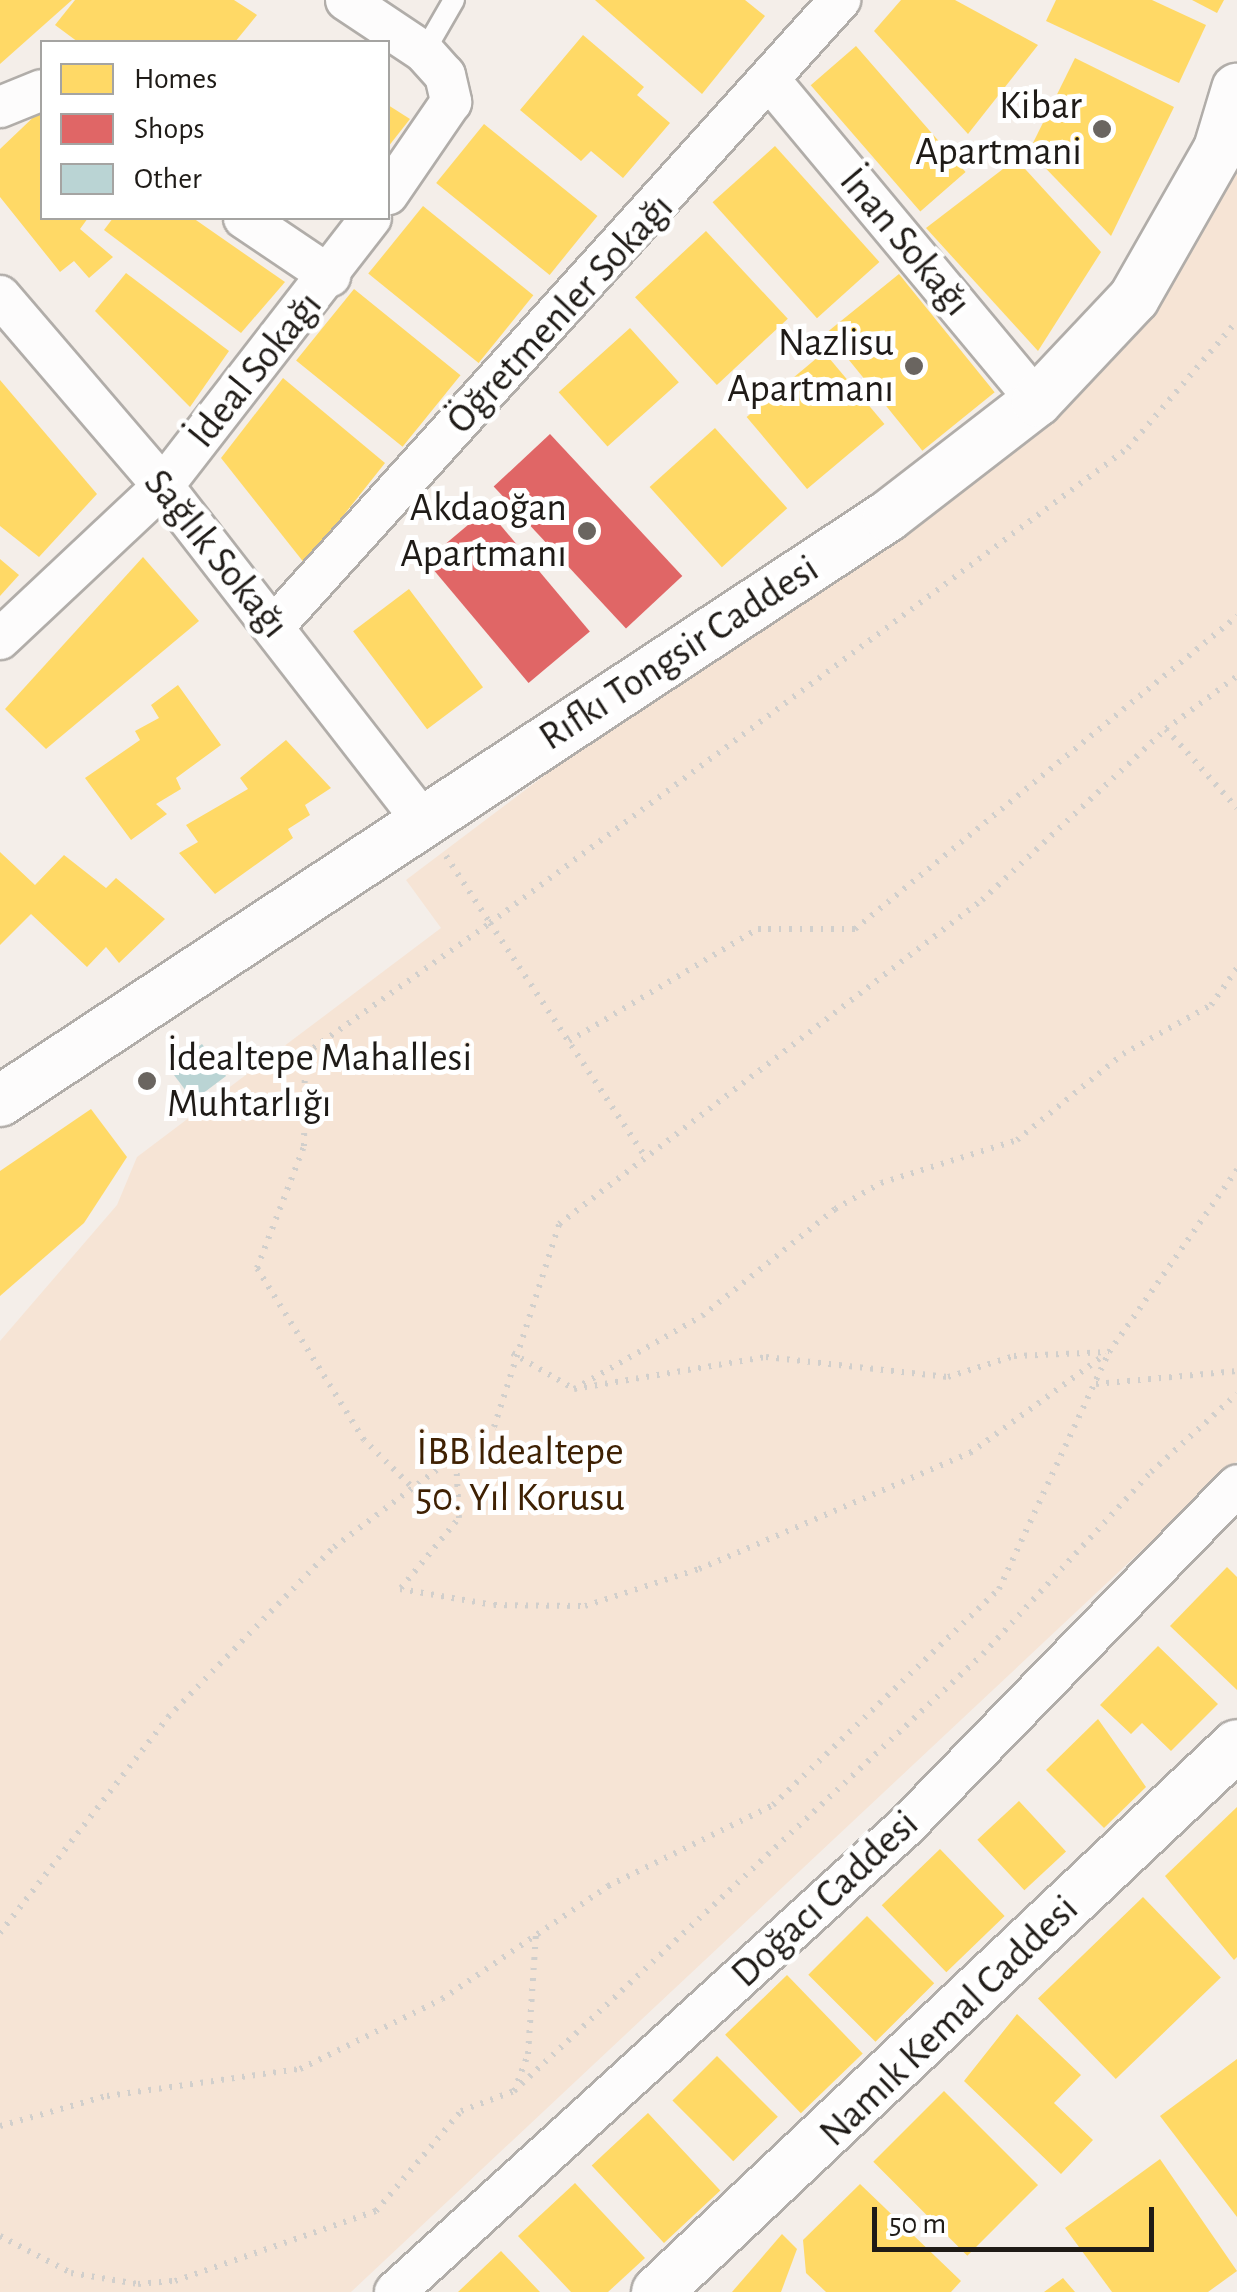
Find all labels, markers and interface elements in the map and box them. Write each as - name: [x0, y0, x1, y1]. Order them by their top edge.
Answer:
- legend: [40, 40, 390, 220]
- text: Homes: [134, 64, 217, 94]
- place label: Kibar Apartmani: [915, 82, 1082, 176]
- text: Shops: [134, 114, 205, 144]
- marker: Kibar Apartmani: [1091, 118, 1113, 140]
- street label: İnan Sokağı: [829, 158, 981, 326]
- text: Other: [134, 164, 202, 194]
- street label: Öğretmenler Sokağı: [437, 184, 683, 444]
- street label: İdeal Sokağı: [178, 282, 332, 458]
- place label: Nazlisu Apartmanı: [727, 319, 894, 413]
- marker: Nazlisu Apartmanı: [903, 355, 925, 377]
- street label: Sağlık Sokağı: [133, 460, 299, 648]
- place label: Akdaoğan Apartmanı: [400, 484, 567, 578]
- marker: Akdaoğan Apartmanı: [576, 520, 598, 542]
- street label: Rıfkı Tongsir Caddesi: [530, 545, 828, 761]
- place label: İdealtepe Mahallesi Muhtarlığı: [167, 1034, 472, 1128]
- marker: İdealtepe Mahallesi Muhtarlığı: [136, 1070, 158, 1092]
- park label: İBB İdealtepe 50. Yıl Korusu: [415, 1428, 625, 1522]
- street label: Doğacı Caddesi: [722, 1800, 928, 1998]
- street label: Namık Kemal Caddesi: [810, 1885, 1088, 2157]
- scale bar: [877, 2187, 1160, 2249]
- text: 50 m: [889, 2209, 946, 2239]

